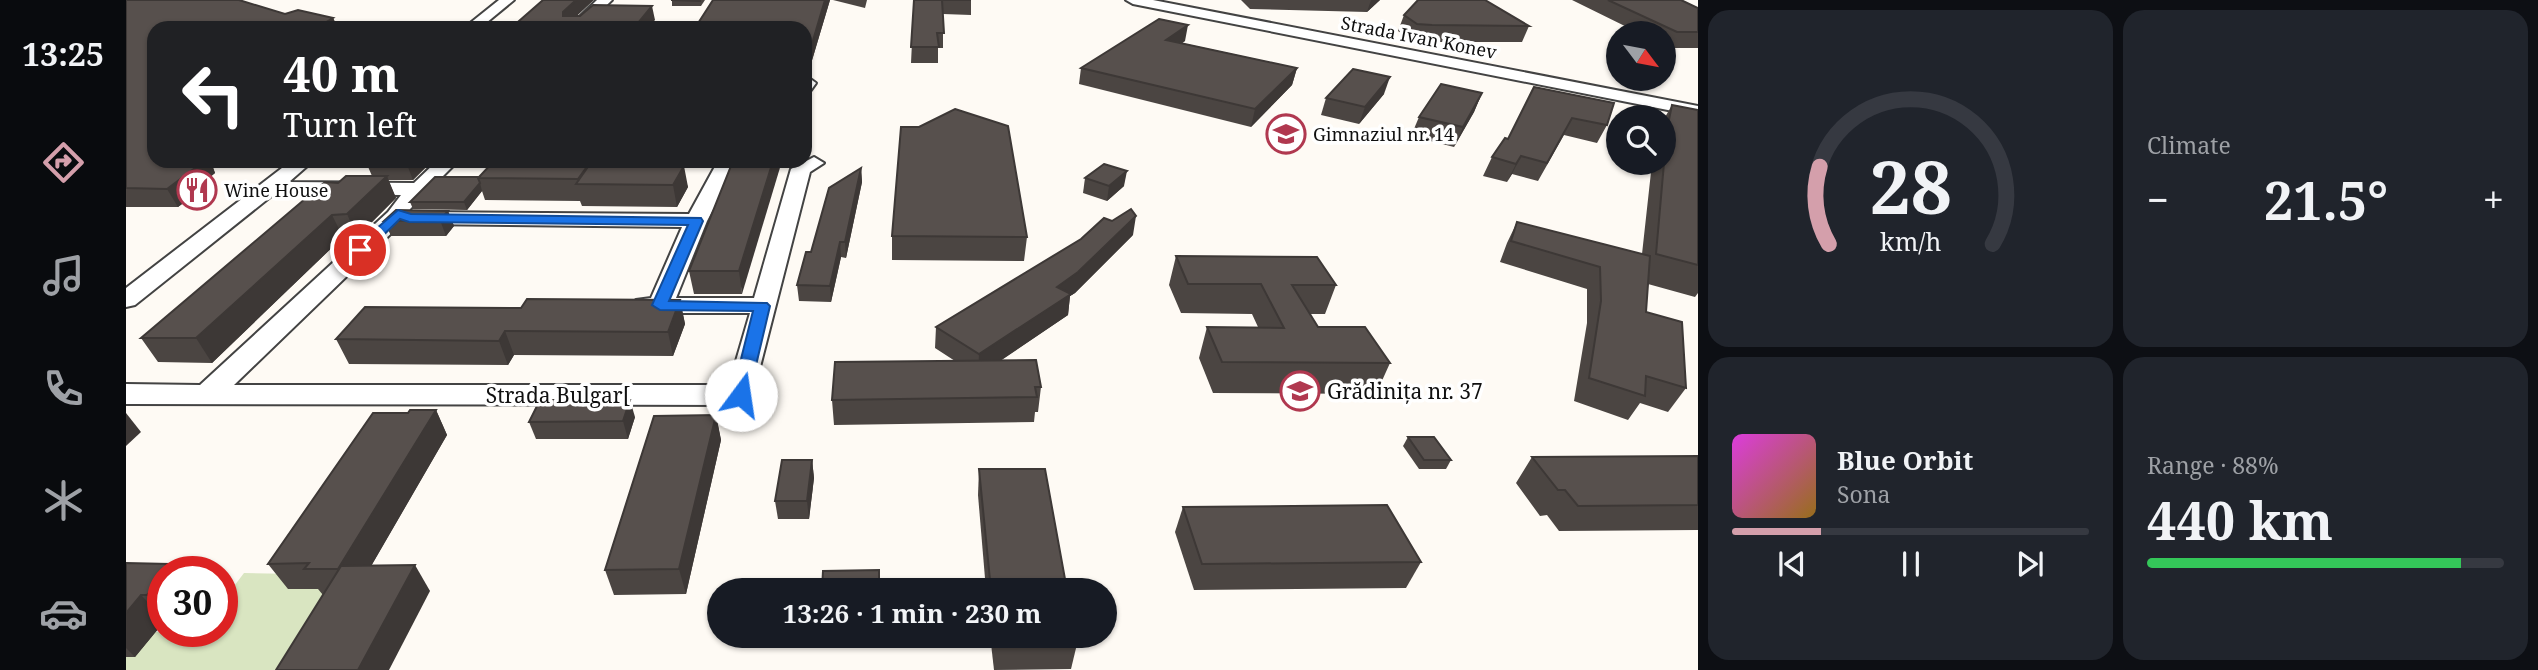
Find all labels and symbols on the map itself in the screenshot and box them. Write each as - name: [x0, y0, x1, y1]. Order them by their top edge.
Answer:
- street label: Strada Ivan Konev: [1339, 10, 1499, 64]
- north arrow: [1606, 21, 1676, 91]
- school or university icon: Gimnaziul nr. 14: [1265, 113, 1307, 155]
- place label: Gimnaziul nr. 14: [1313, 122, 1454, 146]
- restaurant icon: Wine House: [176, 169, 218, 211]
- place label: Wine House: [224, 178, 328, 202]
- pin: [330, 220, 390, 280]
- position arrow: [704, 358, 778, 432]
- school or university icon: Grădinița nr. 37: [1279, 370, 1321, 412]
- place label: Grădinița nr. 37: [1327, 377, 1483, 405]
- street label: Strada Bulgar[: [486, 381, 630, 409]
- speed limit sign: 30: [147, 556, 238, 647]

